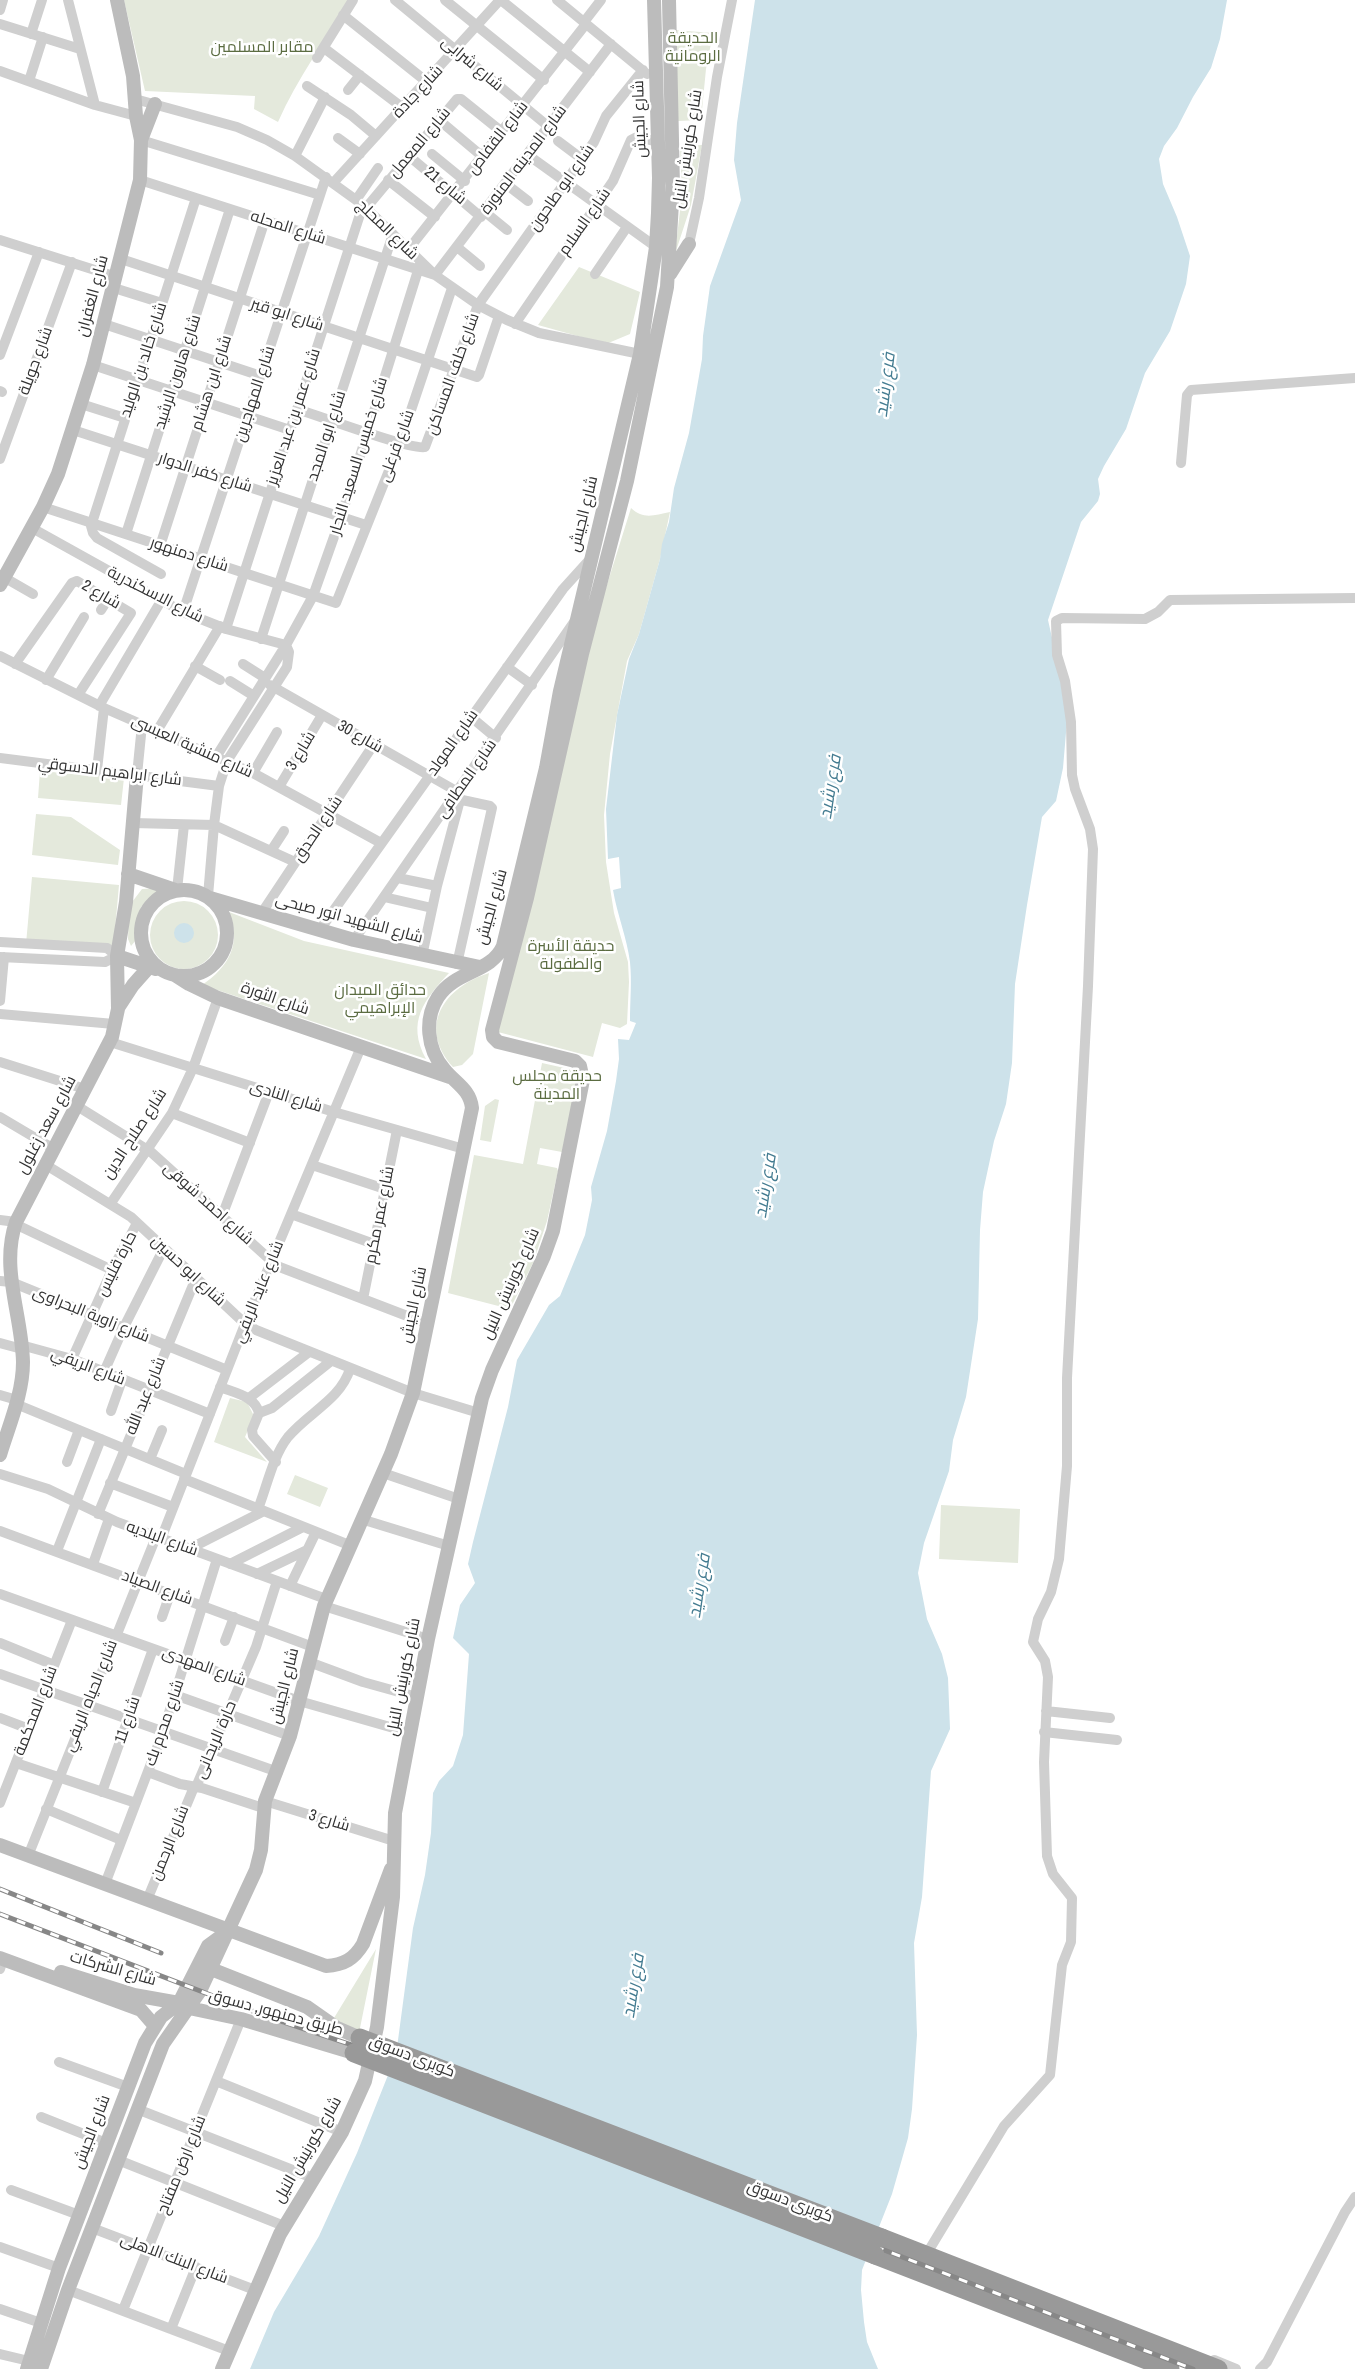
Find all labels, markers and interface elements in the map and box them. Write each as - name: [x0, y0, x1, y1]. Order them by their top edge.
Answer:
- park label: الحديقة الرومانية: [665, 29, 721, 67]
- street label: شارع شرابى: [437, 33, 507, 95]
- park label: مقابر المسلمين: [211, 38, 313, 58]
- street label: شارع جادة: [389, 62, 447, 122]
- street label: شارع الجيش: [629, 80, 651, 158]
- street label: شارع كورنيش النيل: [669, 88, 707, 210]
- street label: شارع القفاص: [463, 98, 533, 178]
- street label: شارع المدينه المنورة: [477, 102, 571, 218]
- street label: شارع المعمل: [385, 104, 455, 182]
- street label: شارع ابو طاحون: [525, 141, 599, 235]
- street label: شارع 21: [420, 163, 470, 209]
- street label: شارع السلام: [555, 185, 615, 259]
- street label: شارع المحلج: [352, 196, 422, 264]
- street label: شارع المحله: [248, 207, 328, 249]
- street label: شارع الغفران: [73, 253, 113, 339]
- street label: شارع ابو قير: [248, 294, 326, 336]
- street label: شارع خالد بن الوليد: [116, 300, 172, 420]
- street label: شارع خلف المساكن: [422, 311, 484, 437]
- street label: شارع هارون الرشيد: [150, 312, 206, 432]
- street label: شارع جويلة: [15, 324, 57, 398]
- street label: شارع ابن هشام: [188, 333, 236, 433]
- street label: شارع المهاجرين: [230, 344, 280, 444]
- street label: شارع عمر بن عبد العزيز: [263, 346, 325, 488]
- water label: فرع رشيد: [871, 351, 901, 419]
- street label: شارع خميس السعيد النجار: [326, 375, 392, 537]
- street label: شارع ابو المجد: [303, 388, 351, 484]
- street label: شارع فرغلى: [375, 407, 419, 485]
- street label: شارع كفر الدوار: [156, 449, 254, 497]
- street label: شارع الجيش: [565, 474, 603, 554]
- street label: شارع دمنهور: [147, 533, 231, 577]
- street label: شارع الاسكندرية: [104, 563, 206, 627]
- street label: شارع 2: [78, 576, 124, 614]
- street label: شارع المولد: [423, 706, 483, 780]
- street label: شارع منشية العبسى: [128, 712, 256, 782]
- street label: شارع 30: [334, 716, 386, 758]
- street label: شارع 3: [282, 728, 320, 774]
- street label: شارع المطافى: [433, 736, 501, 822]
- water label: فرع رشيد: [815, 753, 847, 821]
- street label: شارع ابراهيم الدسوقي: [37, 754, 183, 790]
- street label: شارع الحدق: [289, 792, 347, 866]
- street label: شارع الجيش: [472, 867, 512, 947]
- street label: شارع الشهيد انور صبحى: [273, 890, 425, 948]
- park label: حديقة الأسرة والطفولة: [528, 937, 614, 975]
- street label: شارع الثورة: [238, 978, 312, 1020]
- park label: حدائق الميدان الإبراهيمي: [334, 981, 426, 1019]
- park label: حديقة مجلس المدينة: [512, 1067, 602, 1105]
- street label: شارع سعد زغلول: [13, 1072, 81, 1178]
- street label: شارع النادى: [247, 1077, 325, 1117]
- street label: شارع صلاح الدين: [99, 1085, 171, 1183]
- water label: فرع رشيد: [750, 1152, 782, 1220]
- street label: شارع احمد شوقى: [159, 1159, 257, 1249]
- street label: شارع عمر مكرم: [361, 1165, 399, 1265]
- street label: شارع كورنيش النيل: [478, 1225, 544, 1343]
- street label: حارة قليس: [93, 1228, 141, 1300]
- street label: شارع ابو حسين: [147, 1232, 229, 1310]
- street label: شارع عايد الريفي: [230, 1238, 288, 1346]
- street label: شارع الجيش: [397, 1265, 431, 1345]
- street label: شارع زاوية البحراوى: [30, 1283, 152, 1347]
- street label: شارع الريفي: [48, 1344, 128, 1390]
- street label: شارع عبد الله: [122, 1354, 170, 1438]
- street label: شارع البلديه: [123, 1517, 201, 1561]
- water label: فرع رشيد: [684, 1552, 716, 1620]
- street label: شارع الصياد: [119, 1566, 195, 1610]
- street label: شارع كورنيش النيل: [383, 1616, 425, 1738]
- street label: شارع الحياه الريفي: [60, 1637, 122, 1755]
- street label: شارع المهدى: [160, 1643, 248, 1691]
- street label: شارع الجيش: [266, 1646, 304, 1726]
- street label: شارع المحكمة: [10, 1664, 62, 1758]
- street label: شارع محرم بك: [141, 1677, 189, 1769]
- street label: شارع 11: [111, 1694, 145, 1746]
- street label: حارة الريحانى: [191, 1698, 241, 1782]
- street label: شارع الرحمن: [146, 1803, 194, 1883]
- street label: شارع 3: [306, 1806, 352, 1836]
- street label: شارع الشركات: [68, 1948, 158, 1990]
- water label: فرع رشيد: [618, 1952, 650, 2020]
- street label: طريق دمنهور, دسوق: [207, 1986, 345, 2040]
- street label: كوبرى دسوق: [366, 2032, 458, 2082]
- street label: شارع الجيش: [69, 2092, 115, 2172]
- street label: شارع كورنيش النيل: [270, 2093, 346, 2207]
- street label: شارع ارض مفتاح: [153, 2113, 211, 2217]
- street label: كوبرى دسوق: [744, 2177, 836, 2227]
- street label: شارع البنك الاهلى: [118, 2230, 230, 2288]

